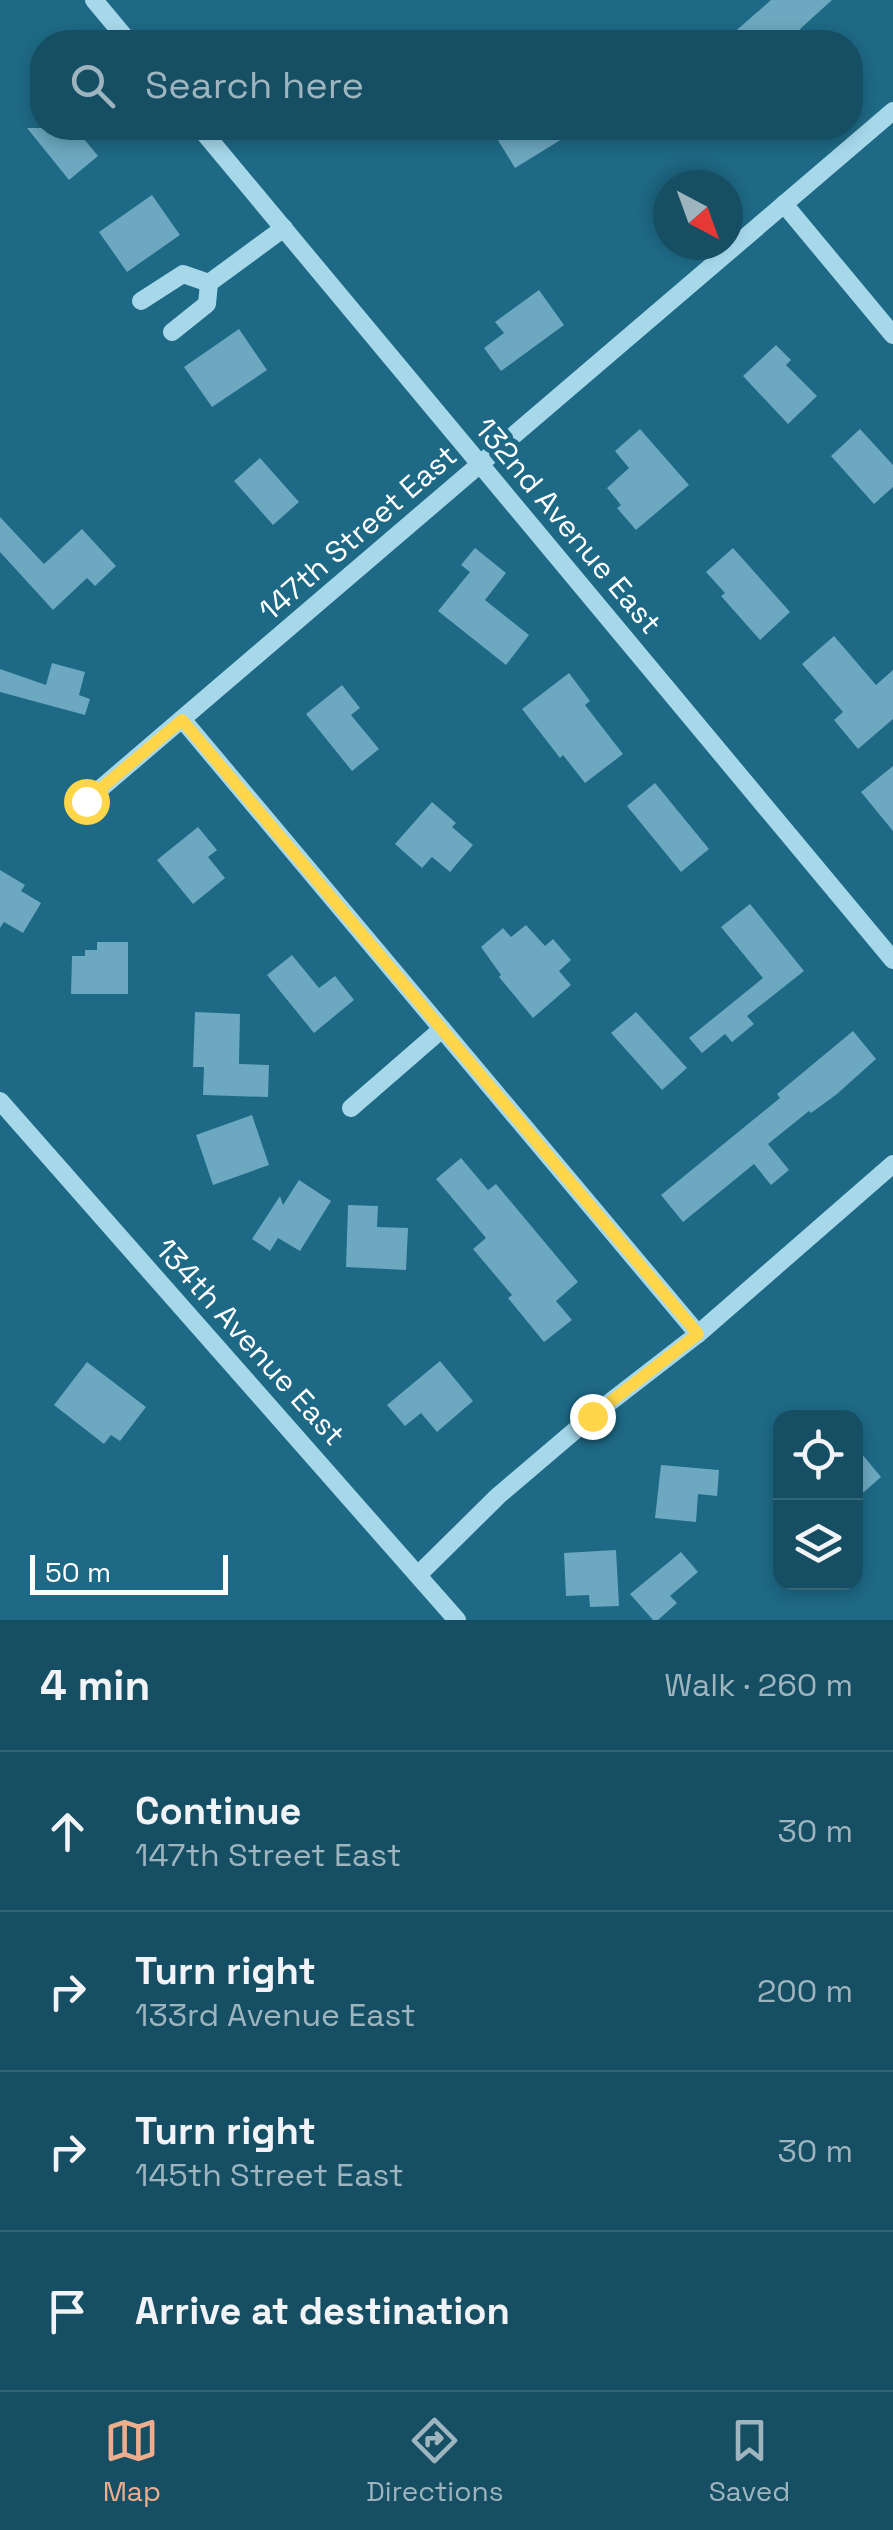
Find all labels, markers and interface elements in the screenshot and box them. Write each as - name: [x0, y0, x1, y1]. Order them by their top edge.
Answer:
- search box: [30, 30, 863, 140]
- icon: search: [65, 58, 120, 113]
- text: Search here: [145, 61, 364, 109]
- north arrow: [653, 170, 743, 260]
- street label: 132nd Avenue East: [466, 409, 670, 642]
- street label: 147th Street East: [251, 436, 465, 629]
- route start: [64, 779, 110, 825]
- street label: 134th Avenue East: [147, 1230, 354, 1453]
- route end: [570, 1394, 616, 1440]
- map controls: [773, 1410, 863, 1590]
- button: locate: [773, 1410, 863, 1500]
- button: layers: [773, 1500, 863, 1590]
- scale bar: [30, 1550, 228, 1594]
- text: 50 m: [45, 1554, 111, 1590]
- text: 4 min: [40, 1659, 150, 1712]
- text: Walk · 260 m: [664, 1665, 853, 1705]
- text: Continue: [135, 1787, 301, 1835]
- icon: ahead: [40, 1804, 95, 1859]
- text: 30 m: [777, 1811, 853, 1851]
- text: 147th Street East: [135, 1835, 401, 1875]
- text: Turn right: [135, 1947, 316, 1995]
- icon: right: [40, 1964, 95, 2019]
- text: 200 m: [757, 1971, 853, 2011]
- text: 133rd Avenue East: [135, 1995, 416, 2035]
- text: Turn right: [135, 2107, 316, 2155]
- icon: right: [40, 2124, 95, 2179]
- text: 30 m: [777, 2131, 853, 2171]
- text: 145th Street East: [135, 2155, 404, 2195]
- icon: arrive: [40, 2284, 95, 2339]
- text: Arrive at destination: [135, 2287, 510, 2335]
- tab: Map: [103, 2413, 161, 2509]
- tab: Directions: [366, 2413, 503, 2509]
- tab: Saved: [709, 2413, 790, 2509]

